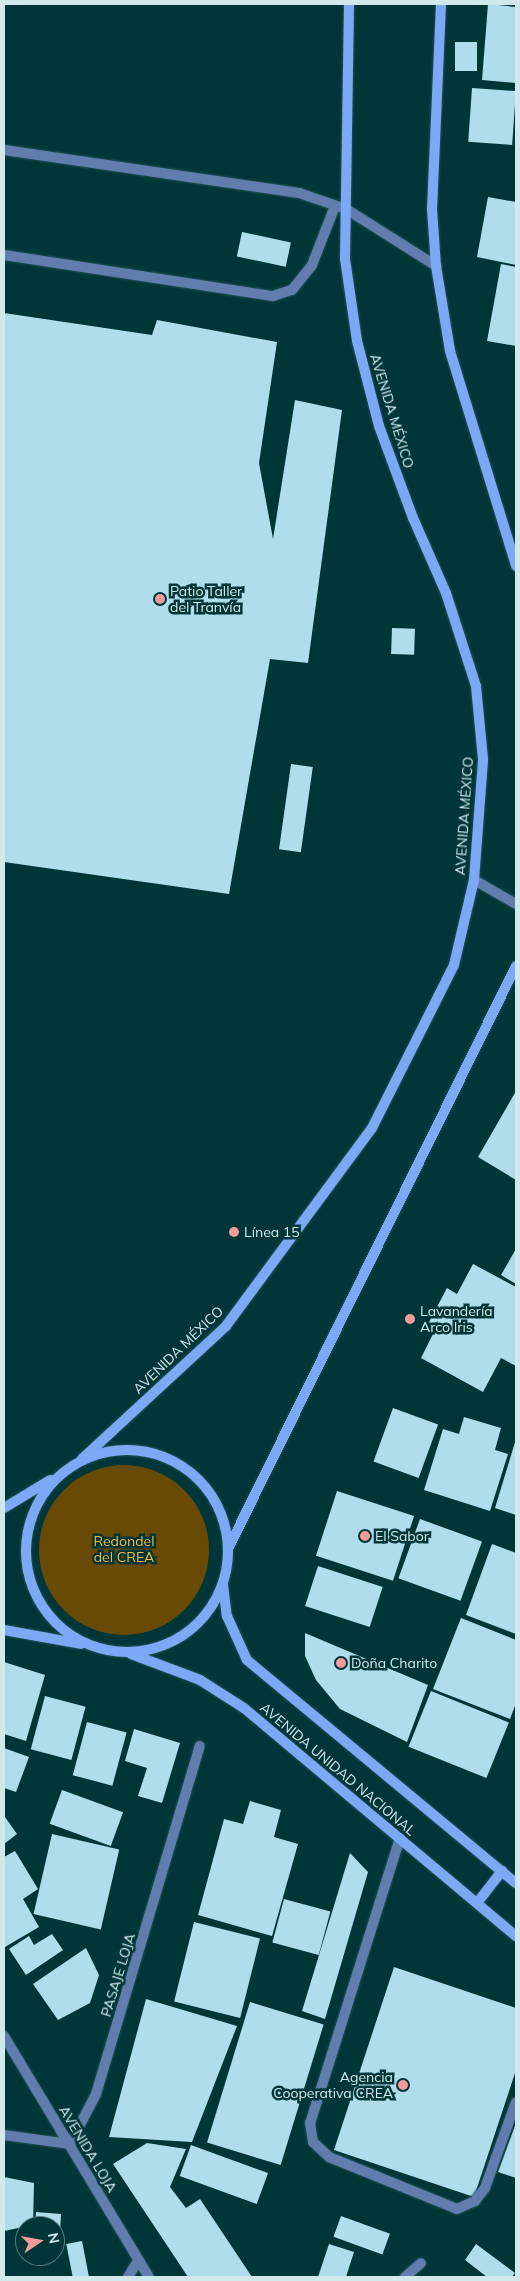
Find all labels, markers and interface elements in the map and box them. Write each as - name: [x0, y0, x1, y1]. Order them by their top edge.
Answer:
- street label: AVENIDA MÉXICO: [367, 352, 417, 470]
- place label: Patio Taller del Tranvía: [170, 583, 242, 616]
- marker: Patio Taller del Tranvía: [154, 593, 166, 605]
- street label: AVENIDA MÉXICO: [451, 756, 477, 876]
- place label: Línea 15: [244, 1224, 300, 1240]
- marker: Línea 15: [228, 1226, 240, 1238]
- street label: AVENIDA MÉXICO: [129, 1303, 227, 1397]
- place label: Lavandería Arco Iris: [420, 1303, 493, 1335]
- marker: Lavandería Arco Iris: [404, 1313, 416, 1325]
- place label: El Sabor: [375, 1528, 429, 1544]
- marker: El Sabor: [359, 1530, 371, 1542]
- park label: Redondel del CREA: [93, 1533, 155, 1565]
- place label: Doña Charito: [351, 1655, 437, 1671]
- marker: Doña Charito: [335, 1657, 347, 1669]
- street label: AVENIDA UNIDAD NACIONAL: [257, 1699, 419, 1839]
- street label: PASAJE LOJA: [97, 1931, 139, 2019]
- place label: Agencia Cooperativa CREA: [273, 2069, 393, 2102]
- marker: Agencia Cooperativa CREA: [397, 2079, 409, 2091]
- street label: AVENIDA LOJA: [56, 2103, 120, 2195]
- north arrow: [15, 2216, 65, 2266]
- text: N: [44, 2231, 64, 2245]

